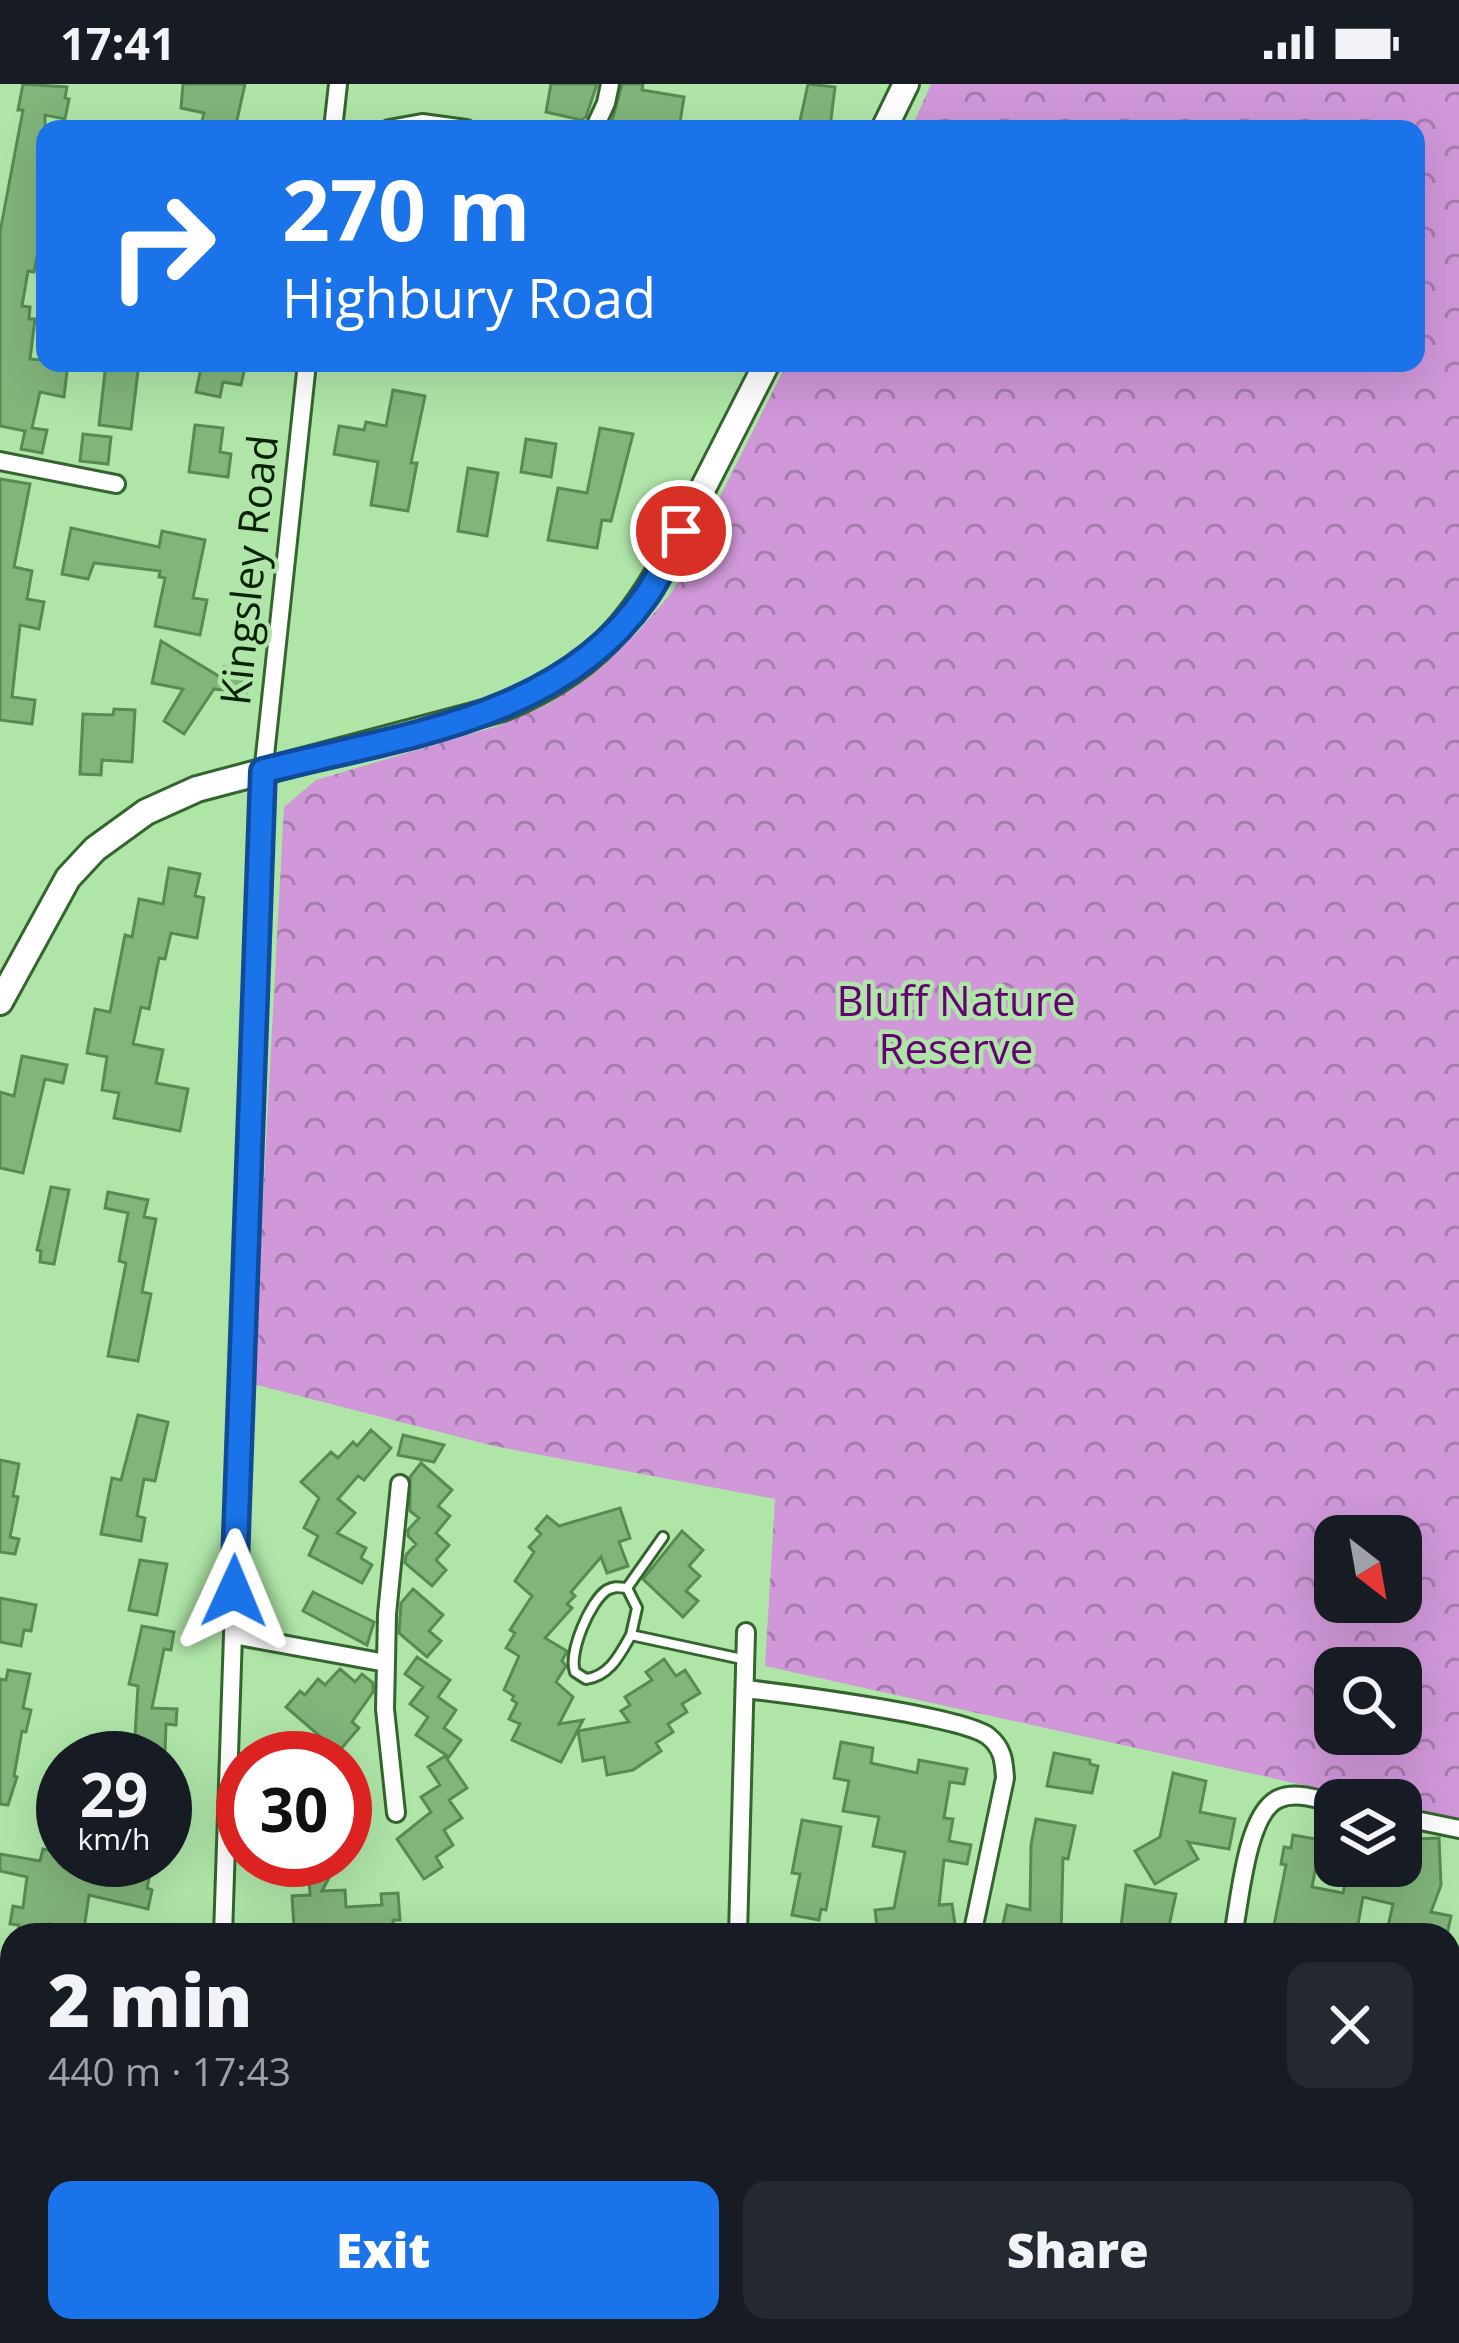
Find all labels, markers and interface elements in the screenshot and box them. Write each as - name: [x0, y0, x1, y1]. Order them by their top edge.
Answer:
- text: 17:41: [60, 12, 176, 73]
- text: 270 m: [282, 151, 530, 266]
- icon: right: [84, 168, 240, 324]
- text: Highbury Road: [282, 260, 656, 334]
- street label: Kingsley Road: [205, 432, 290, 708]
- pin: [630, 480, 732, 582]
- icon: arrive: [648, 498, 714, 564]
- park label: Bluff Nature Reserve: [836, 971, 1076, 1076]
- north arrow: [1314, 1515, 1422, 1623]
- map controls: [1314, 1515, 1422, 1887]
- position arrow: [171, 1528, 297, 1654]
- button: search: [1314, 1647, 1422, 1755]
- speed limit sign: 30: [216, 1731, 372, 1887]
- text: 29: [80, 1753, 148, 1835]
- button: layers: [1314, 1779, 1422, 1887]
- text: km/h: [78, 1818, 150, 1859]
- text: 2 min: [48, 1950, 253, 2048]
- button: close: [1287, 1962, 1413, 2088]
- text: 440 m · 17:43: [48, 2044, 291, 2097]
- button: Exit: [48, 2181, 719, 2319]
- button: Share: [743, 2181, 1413, 2319]

